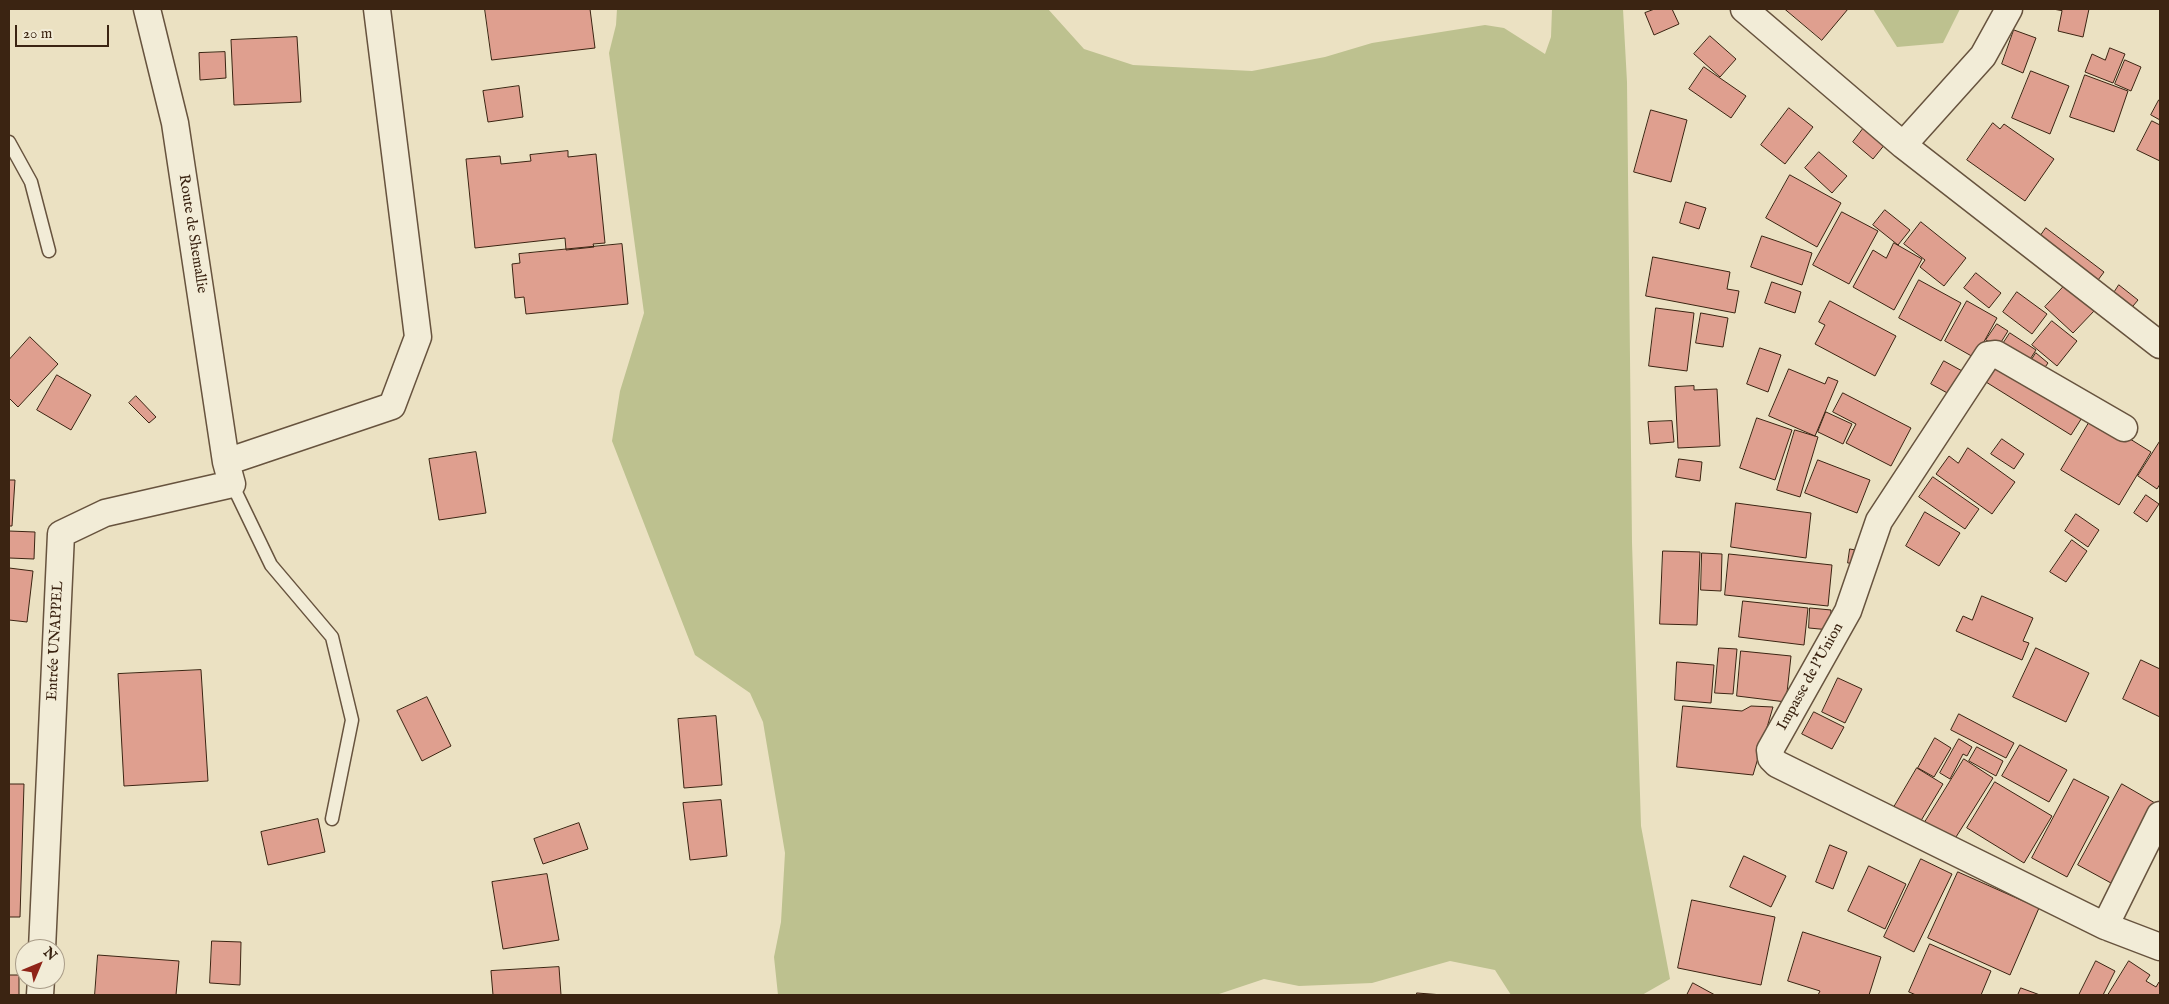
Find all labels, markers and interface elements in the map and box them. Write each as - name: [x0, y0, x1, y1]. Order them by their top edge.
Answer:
- scale bar: [18, 15, 111, 47]
- text: 20 m: [23, 24, 52, 43]
- street label: Route de Shemallie: [174, 173, 210, 295]
- street label: Entrée UNAPPEL: [44, 581, 68, 701]
- street label: Impasse de l'Union: [1774, 620, 1848, 734]
- north arrow: [15, 939, 65, 989]
- text: N: [39, 943, 61, 965]

